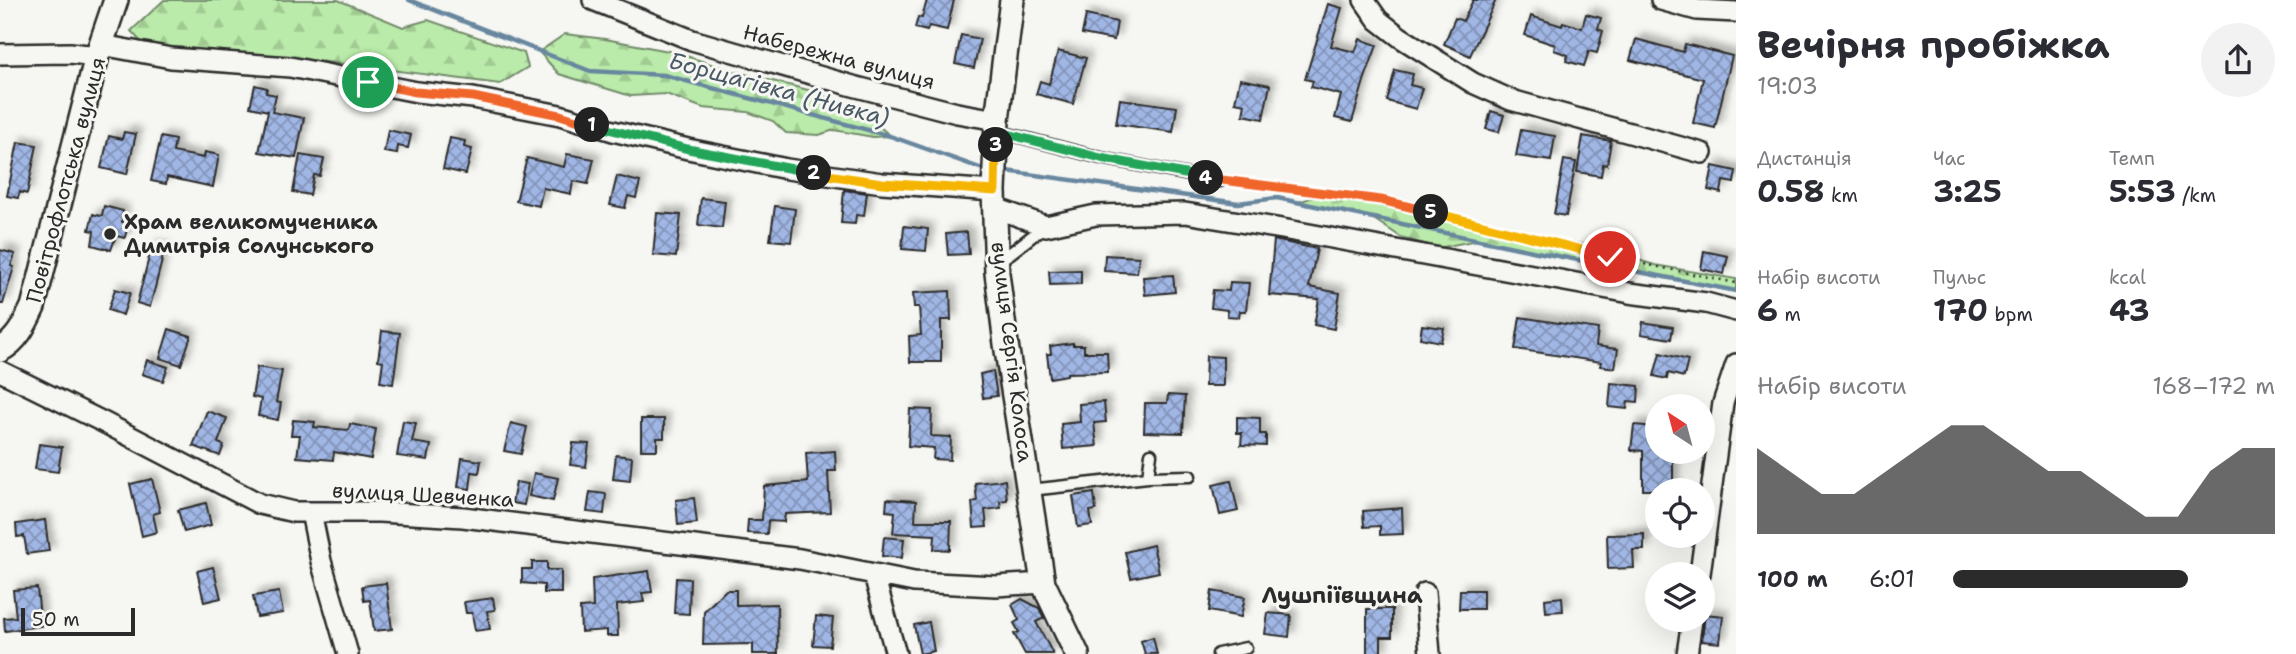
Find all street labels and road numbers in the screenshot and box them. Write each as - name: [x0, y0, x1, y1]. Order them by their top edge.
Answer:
- street label: Набережна вулиця: [740, 18, 938, 96]
- street label: Повітрофлотська вулиця: [20, 54, 112, 306]
- street label: вулиця Сергія Колоса: [985, 240, 1039, 464]
- street label: вулиця Шевченка: [331, 476, 515, 514]

